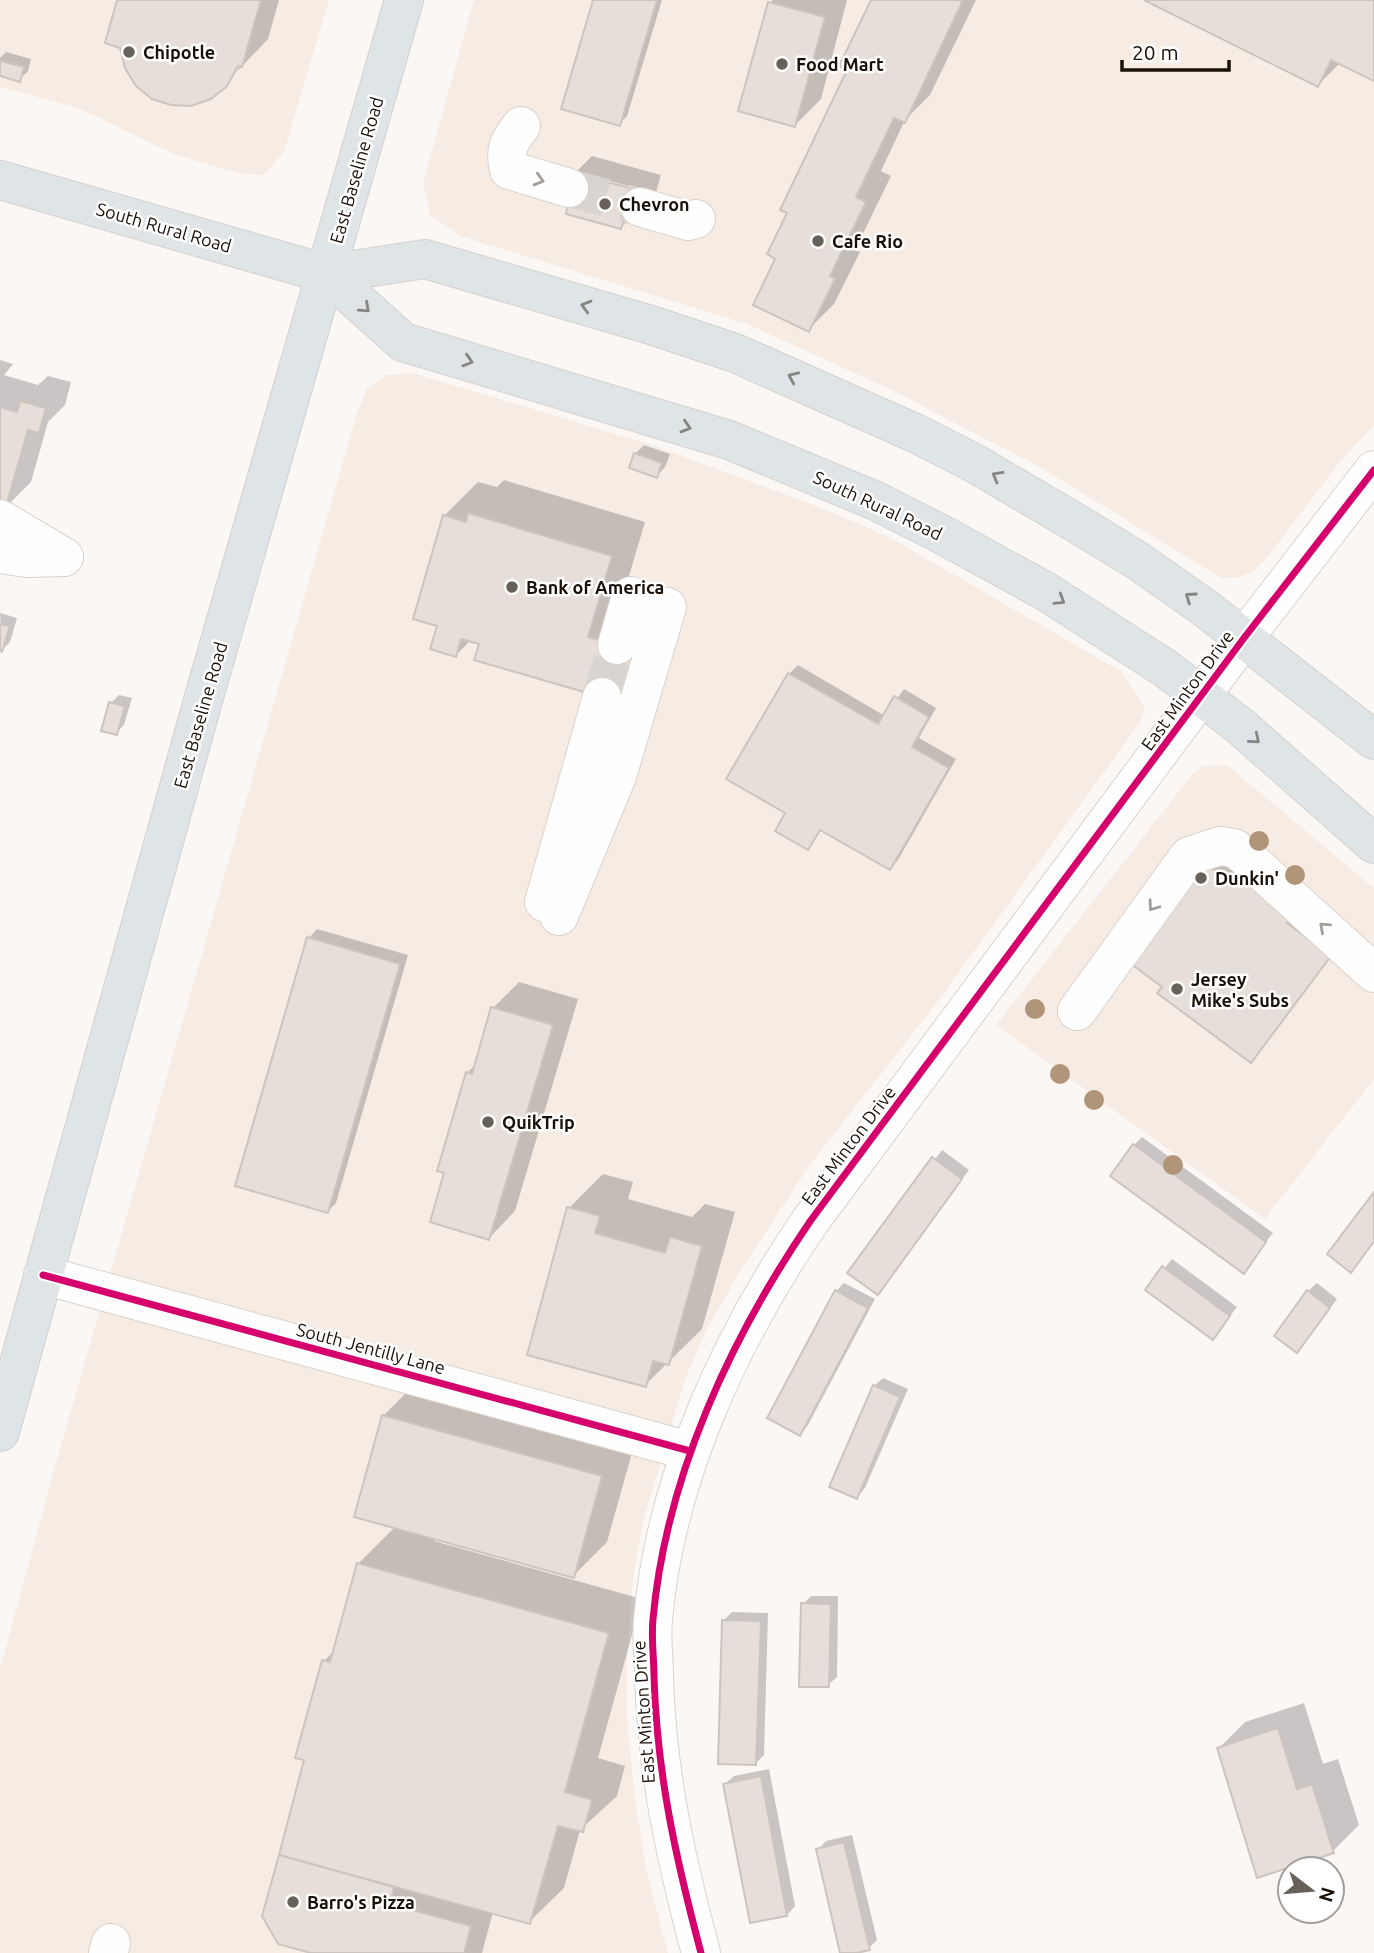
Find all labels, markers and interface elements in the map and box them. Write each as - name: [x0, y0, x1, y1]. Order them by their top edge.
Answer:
- scale bar: [1122, 28, 1229, 72]
- text: 20 m: [1132, 40, 1179, 64]
- place label: Chipotle: [143, 42, 215, 62]
- marker: Chipotle: [121, 44, 137, 60]
- place label: Food Mart: [796, 54, 884, 74]
- marker: Food Mart: [774, 56, 790, 72]
- street label: East Baseline Road: [325, 94, 387, 246]
- one-way arrow: [533, 172, 545, 187]
- place label: Chevron: [619, 194, 690, 214]
- marker: Chevron: [597, 196, 613, 212]
- street label: South Rural Road: [94, 198, 234, 256]
- place label: Cafe Rio: [832, 231, 903, 251]
- marker: Cafe Rio: [810, 233, 826, 249]
- one-way arrow: [580, 299, 592, 314]
- one-way arrow: [357, 300, 370, 312]
- one-way arrow: [462, 353, 474, 368]
- one-way arrow: [787, 371, 800, 385]
- one-way arrow: [680, 418, 692, 433]
- street label: South Rural Road: [811, 466, 945, 544]
- one-way arrow: [992, 471, 1005, 484]
- place label: Bank of America: [526, 577, 664, 597]
- marker: Bank of America: [504, 579, 520, 595]
- one-way arrow: [1053, 592, 1066, 605]
- one-way arrow: [1185, 593, 1198, 605]
- street label: East Minton Drive: [1137, 626, 1237, 754]
- street label: East Baseline Road: [169, 639, 231, 791]
- one-way arrow: [1246, 731, 1259, 743]
- place label: Dunkin': [1215, 868, 1279, 888]
- marker: Dunkin': [1193, 870, 1209, 886]
- one-way arrow: [1149, 898, 1162, 911]
- one-way arrow: [1319, 923, 1332, 935]
- place label: Jersey Mike's Subs: [1191, 969, 1289, 1010]
- marker: Jersey Mike's Subs: [1169, 981, 1185, 997]
- street label: East Minton Drive: [797, 1082, 899, 1208]
- place label: QuikTrip: [502, 1112, 575, 1132]
- marker: QuikTrip: [480, 1114, 496, 1130]
- street label: South Jentilly Lane: [294, 1319, 448, 1377]
- street label: East Minton Drive: [628, 1640, 658, 1784]
- north arrow: [1276, 1855, 1346, 1925]
- text: N: [1315, 1885, 1340, 1905]
- place label: Barro's Pizza: [307, 1892, 415, 1912]
- marker: Barro's Pizza: [285, 1894, 301, 1910]

